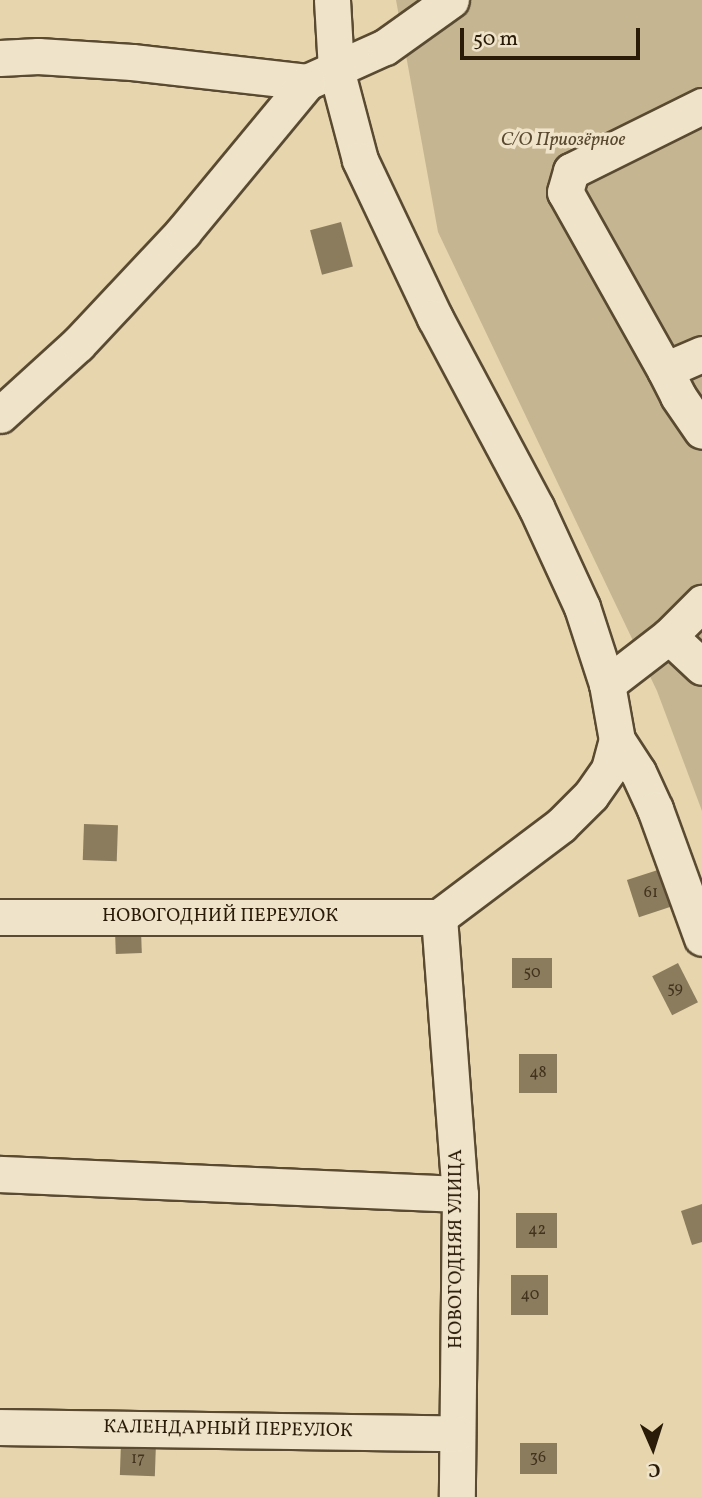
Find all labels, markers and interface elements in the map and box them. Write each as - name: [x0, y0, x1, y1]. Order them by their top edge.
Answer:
- scale bar: [464, 14, 644, 58]
- text: 50 m: [473, 25, 518, 54]
- park label: С/О Приозёрное: [501, 130, 625, 152]
- house number: 61: [644, 883, 658, 903]
- street label: НОВОГОДНИЙ ПЕРЕУЛОК: [102, 906, 338, 928]
- house number: 50: [524, 963, 540, 983]
- house number: 59: [667, 979, 683, 999]
- house number: 48: [529, 1063, 547, 1083]
- street label: НОВОГОДНЯЯ УЛИЦА: [446, 1149, 468, 1349]
- house number: 42: [528, 1220, 546, 1240]
- house number: 40: [521, 1285, 539, 1305]
- north arrow: [618, 1413, 688, 1483]
- street label: КАЛЕНДАРНЫЙ ПЕРЕУЛОК: [103, 1416, 353, 1444]
- house number: 36: [530, 1448, 546, 1468]
- house number: 17: [131, 1449, 145, 1469]
- text: С: [647, 1456, 661, 1482]

